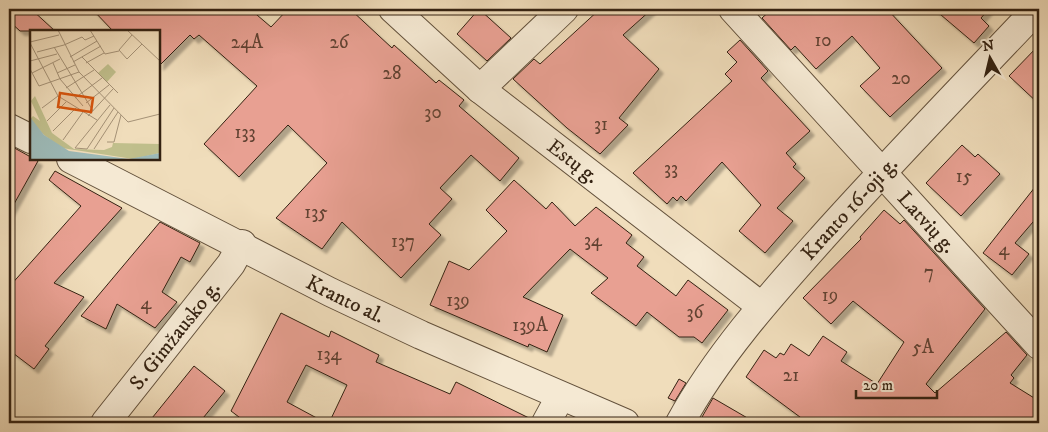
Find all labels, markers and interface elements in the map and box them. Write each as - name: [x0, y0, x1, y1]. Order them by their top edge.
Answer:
- house number: 10: [814, 29, 832, 52]
- inset map: [30, 30, 160, 160]
- house number: 24A: [231, 31, 264, 54]
- house number: 26: [329, 31, 350, 54]
- north arrow: [966, 32, 1016, 82]
- text: N: [981, 36, 996, 56]
- house number: 28: [383, 62, 401, 85]
- house number: 20: [891, 67, 911, 90]
- house number: 30: [424, 101, 442, 124]
- house number: 31: [594, 113, 608, 136]
- house number: 133: [234, 121, 256, 144]
- street label: Estų g.: [542, 134, 604, 190]
- street label: Kranto 16-oji g.: [796, 152, 904, 266]
- house number: 33: [664, 157, 678, 180]
- house number: 15: [956, 165, 973, 188]
- street label: Latvių g.: [891, 186, 961, 259]
- house number: 135: [304, 201, 328, 224]
- house number: 34: [584, 229, 603, 252]
- house number: 137: [391, 230, 415, 253]
- house number: 4: [999, 238, 1011, 261]
- house number: 7: [924, 261, 934, 284]
- street label: Kranto al.: [301, 270, 388, 330]
- street label: S. Gimžausko g.: [124, 276, 226, 396]
- house number: 19: [822, 284, 838, 307]
- house number: 139: [446, 289, 470, 312]
- house number: 4: [141, 292, 153, 315]
- house number: 36: [687, 301, 705, 324]
- house number: 139A: [512, 314, 549, 337]
- house number: 5A: [912, 336, 935, 359]
- house number: 134: [316, 343, 343, 366]
- house number: 21: [783, 364, 799, 387]
- scale bar: [856, 367, 937, 399]
- text: 20 m: [863, 376, 893, 395]

